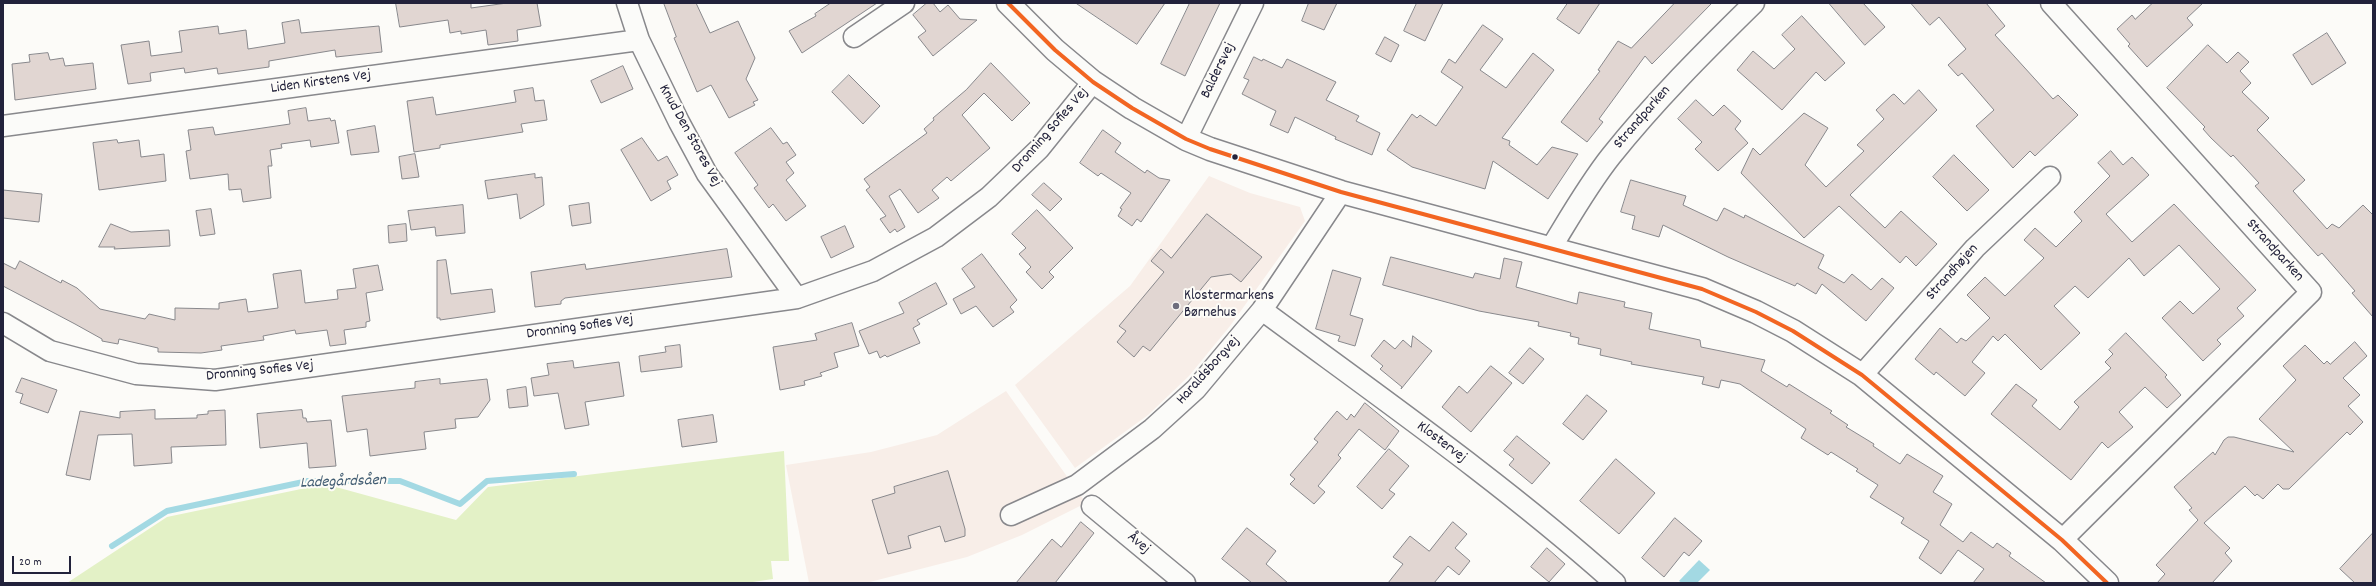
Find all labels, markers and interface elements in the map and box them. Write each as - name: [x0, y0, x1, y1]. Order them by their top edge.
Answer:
- street label: Baldersvej: [1198, 40, 1240, 102]
- street label: Liden Kirstens Vej: [270, 67, 372, 99]
- street label: Knud Den Stores Vej: [653, 82, 725, 190]
- street label: Strandparken: [1611, 83, 1675, 153]
- street label: Dronning Sofies Vej: [1009, 84, 1093, 178]
- unlabelled marker: [1230, 152, 1240, 162]
- street label: Strandparken: [2241, 216, 2307, 286]
- street label: Strandhøjen: [1923, 241, 1983, 305]
- place label: Klostermarkens Børnehus: [1184, 288, 1274, 323]
- marker: Klostermarkens Børnehus: [1171, 301, 1181, 311]
- street label: Dronning Sofies Vej: [525, 312, 635, 344]
- street label: Haraldsborgvej: [1173, 333, 1245, 409]
- street label: Dronning Sofies Vej: [205, 357, 315, 387]
- street label: Klostervej: [1412, 418, 1470, 468]
- water label: Ladegårdsåen: [300, 472, 386, 494]
- street label: Åvej: [1123, 529, 1153, 559]
- scale bar: [14, 548, 73, 574]
- text: 20 m: [19, 554, 42, 571]

